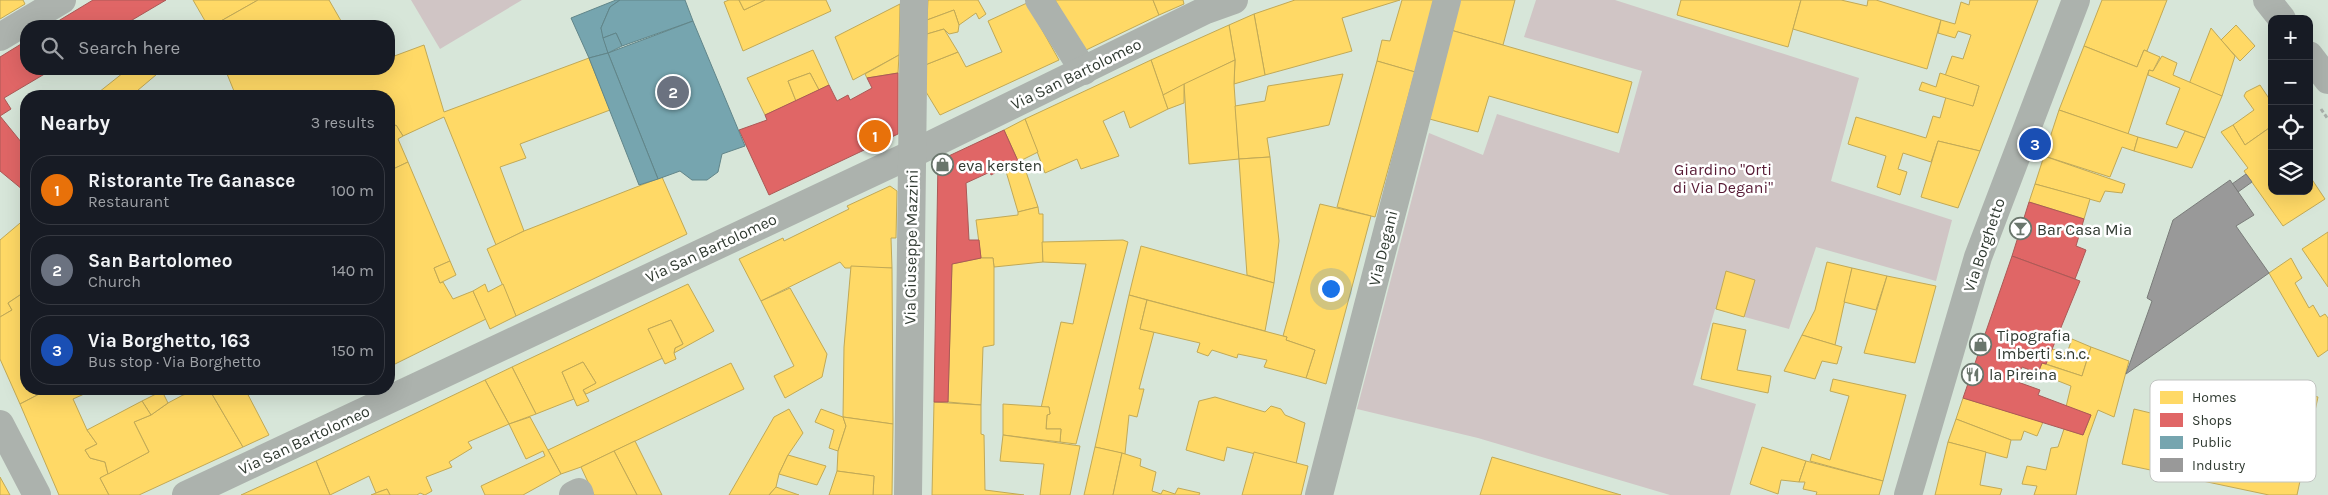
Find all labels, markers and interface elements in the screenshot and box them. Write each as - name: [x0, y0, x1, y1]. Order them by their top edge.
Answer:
- map controls: [2268, 15, 2313, 195]
- button: +: [2268, 15, 2313, 60]
- search box: [20, 20, 395, 75]
- icon: search: [38, 34, 66, 62]
- street label: Via San Bartolomeo: [1008, 34, 1144, 114]
- text: Search here: [78, 37, 180, 59]
- button: −: [2268, 60, 2313, 105]
- pin: 2: [657, 73, 689, 111]
- button: locate: [2268, 105, 2313, 150]
- text: Nearby: [40, 111, 110, 135]
- text: 3 results: [311, 113, 375, 132]
- pin: 1: [859, 117, 891, 155]
- pin: 3: [2019, 125, 2051, 163]
- button: layers: [2268, 150, 2313, 195]
- shop icon: eva kersten: [930, 153, 954, 177]
- place label: eva kersten: [958, 156, 1042, 175]
- park label: Giardino "Orti di Via Degani": [1673, 160, 1773, 197]
- street label: Via Giuseppe Mazzini: [900, 169, 922, 325]
- text: Ristorante Tre Ganasce: [88, 170, 295, 192]
- text: 1: [54, 181, 60, 200]
- text: 100 m: [331, 181, 374, 200]
- text: Restaurant: [88, 192, 169, 211]
- street label: Via Borghetto: [1959, 195, 2009, 295]
- street label: Via Degani: [1364, 208, 1402, 288]
- street label: Via San Bartolomeo: [642, 209, 780, 287]
- bar icon: Bar Casa Mia: [2009, 217, 2033, 241]
- place label: Bar Casa Mia: [2037, 220, 2132, 239]
- text: San Bartolomeo: [88, 250, 232, 272]
- text: 2: [52, 261, 62, 280]
- text: 140 m: [332, 261, 374, 280]
- text: Church: [88, 272, 141, 291]
- your location: [1318, 276, 1344, 302]
- place label: Tipografia Imberti s.n.c.: [1997, 326, 2090, 363]
- text: Via Borghetto, 163: [88, 330, 250, 352]
- shop icon: Tipografia Imberti s.n.c.: [1969, 332, 1993, 356]
- text: 3: [52, 341, 62, 360]
- text: 150 m: [331, 341, 374, 360]
- text: Bus stop · Via Borghetto: [88, 352, 261, 371]
- restaurant icon: la Pireina: [1961, 362, 1985, 386]
- place label: la Pireina: [1989, 365, 2057, 384]
- legend: [2150, 380, 2316, 482]
- text: Homes: [2192, 389, 2237, 406]
- street label: Via San Bartolomeo: [235, 401, 373, 479]
- text: Shops: [2192, 412, 2232, 429]
- text: Public: [2192, 434, 2232, 451]
- text: Industry: [2192, 457, 2246, 474]

